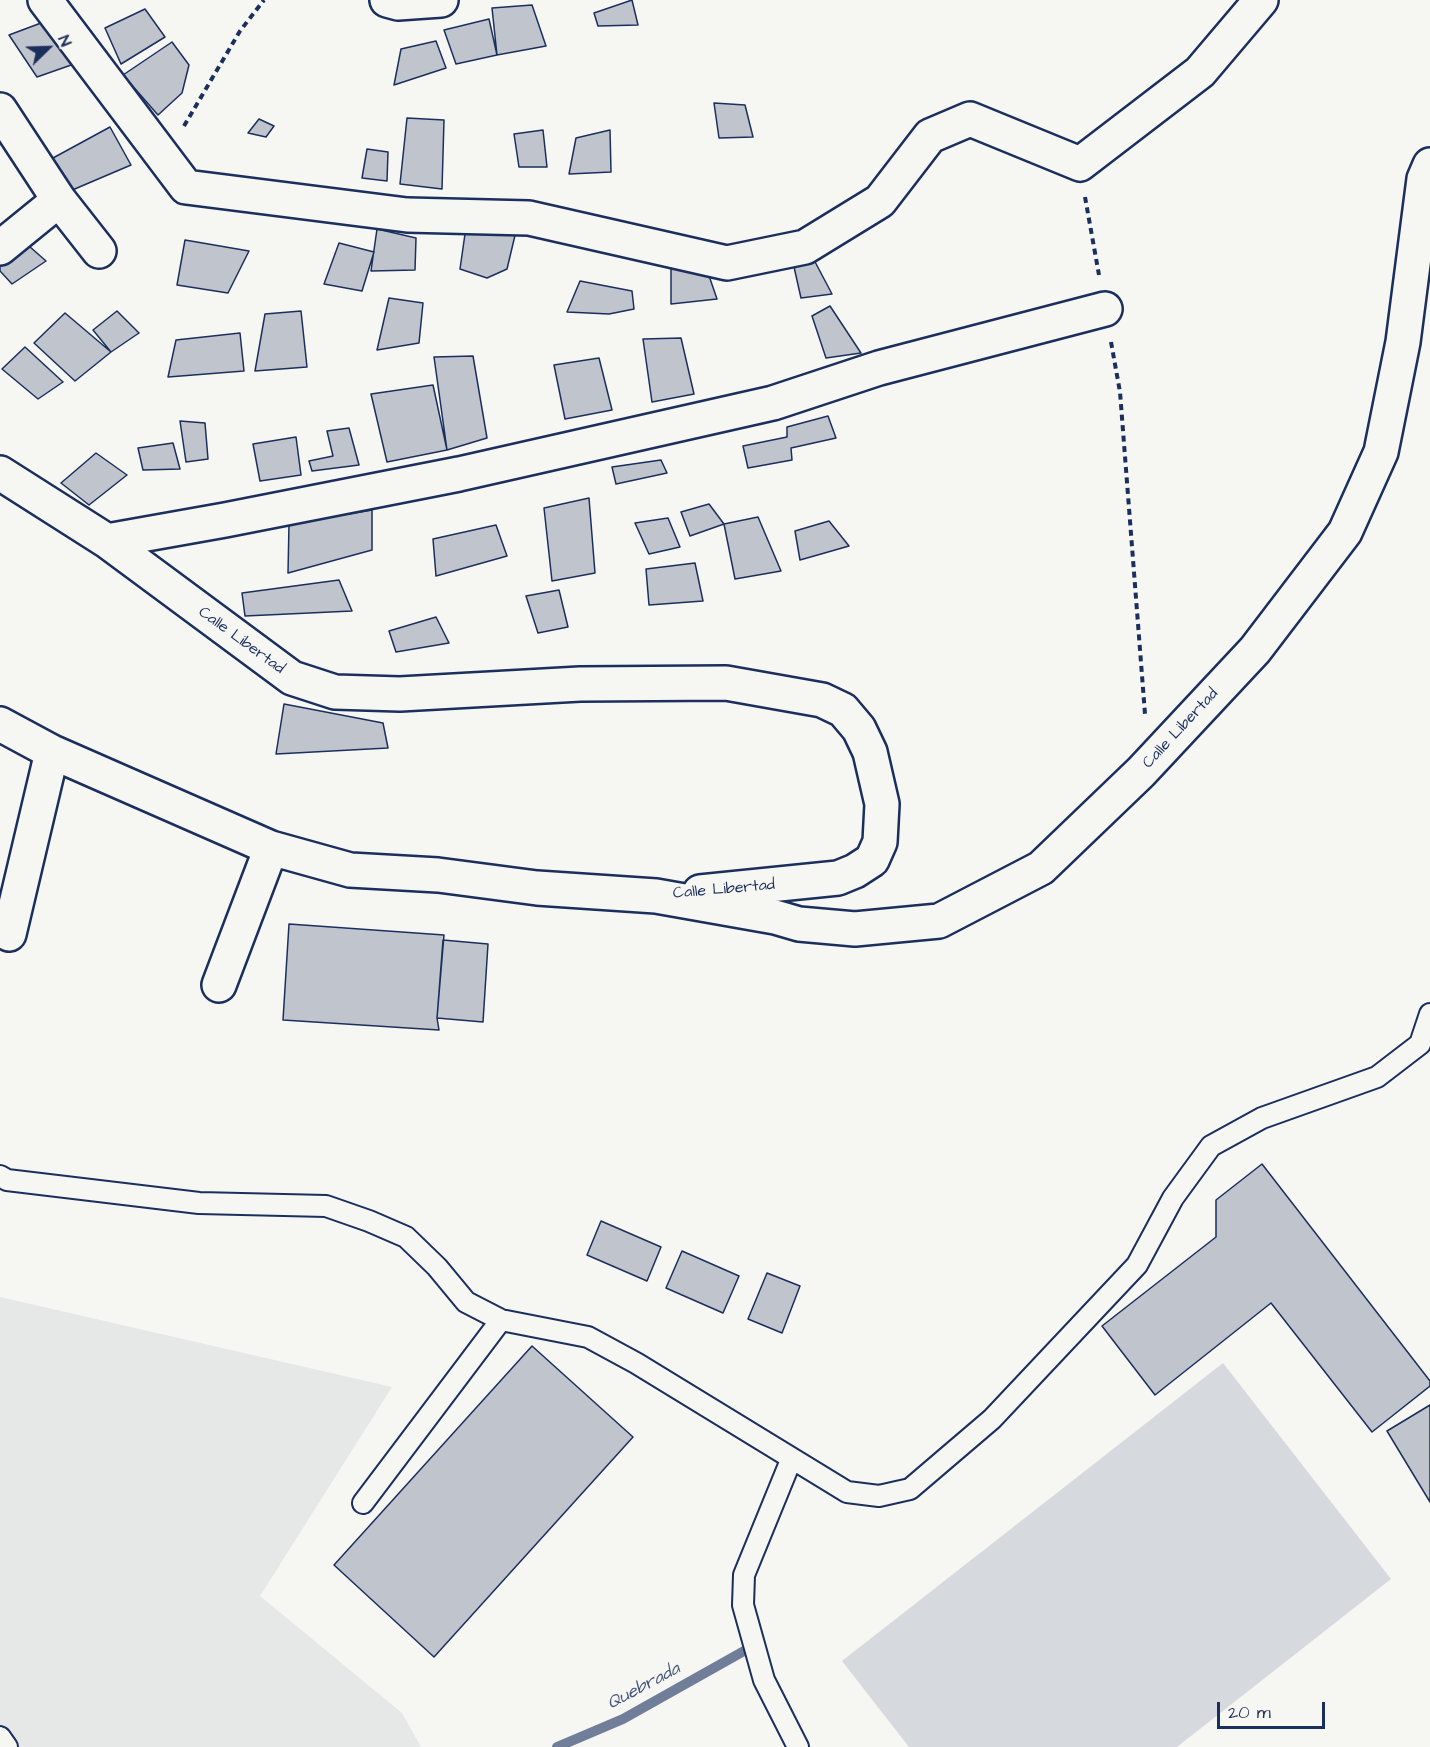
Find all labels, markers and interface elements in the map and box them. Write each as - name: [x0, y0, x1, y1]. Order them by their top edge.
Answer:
- north arrow: [18, 18, 78, 78]
- text: N: [52, 32, 77, 50]
- street label: Calle Libertad: [194, 603, 288, 679]
- street label: Calle Libertad: [1139, 685, 1223, 773]
- street label: Calle Libertad: [672, 876, 776, 904]
- water label: Quebrada: [604, 1659, 684, 1715]
- scale bar: [1220, 1690, 1328, 1728]
- text: 20 m: [1228, 1700, 1271, 1725]

